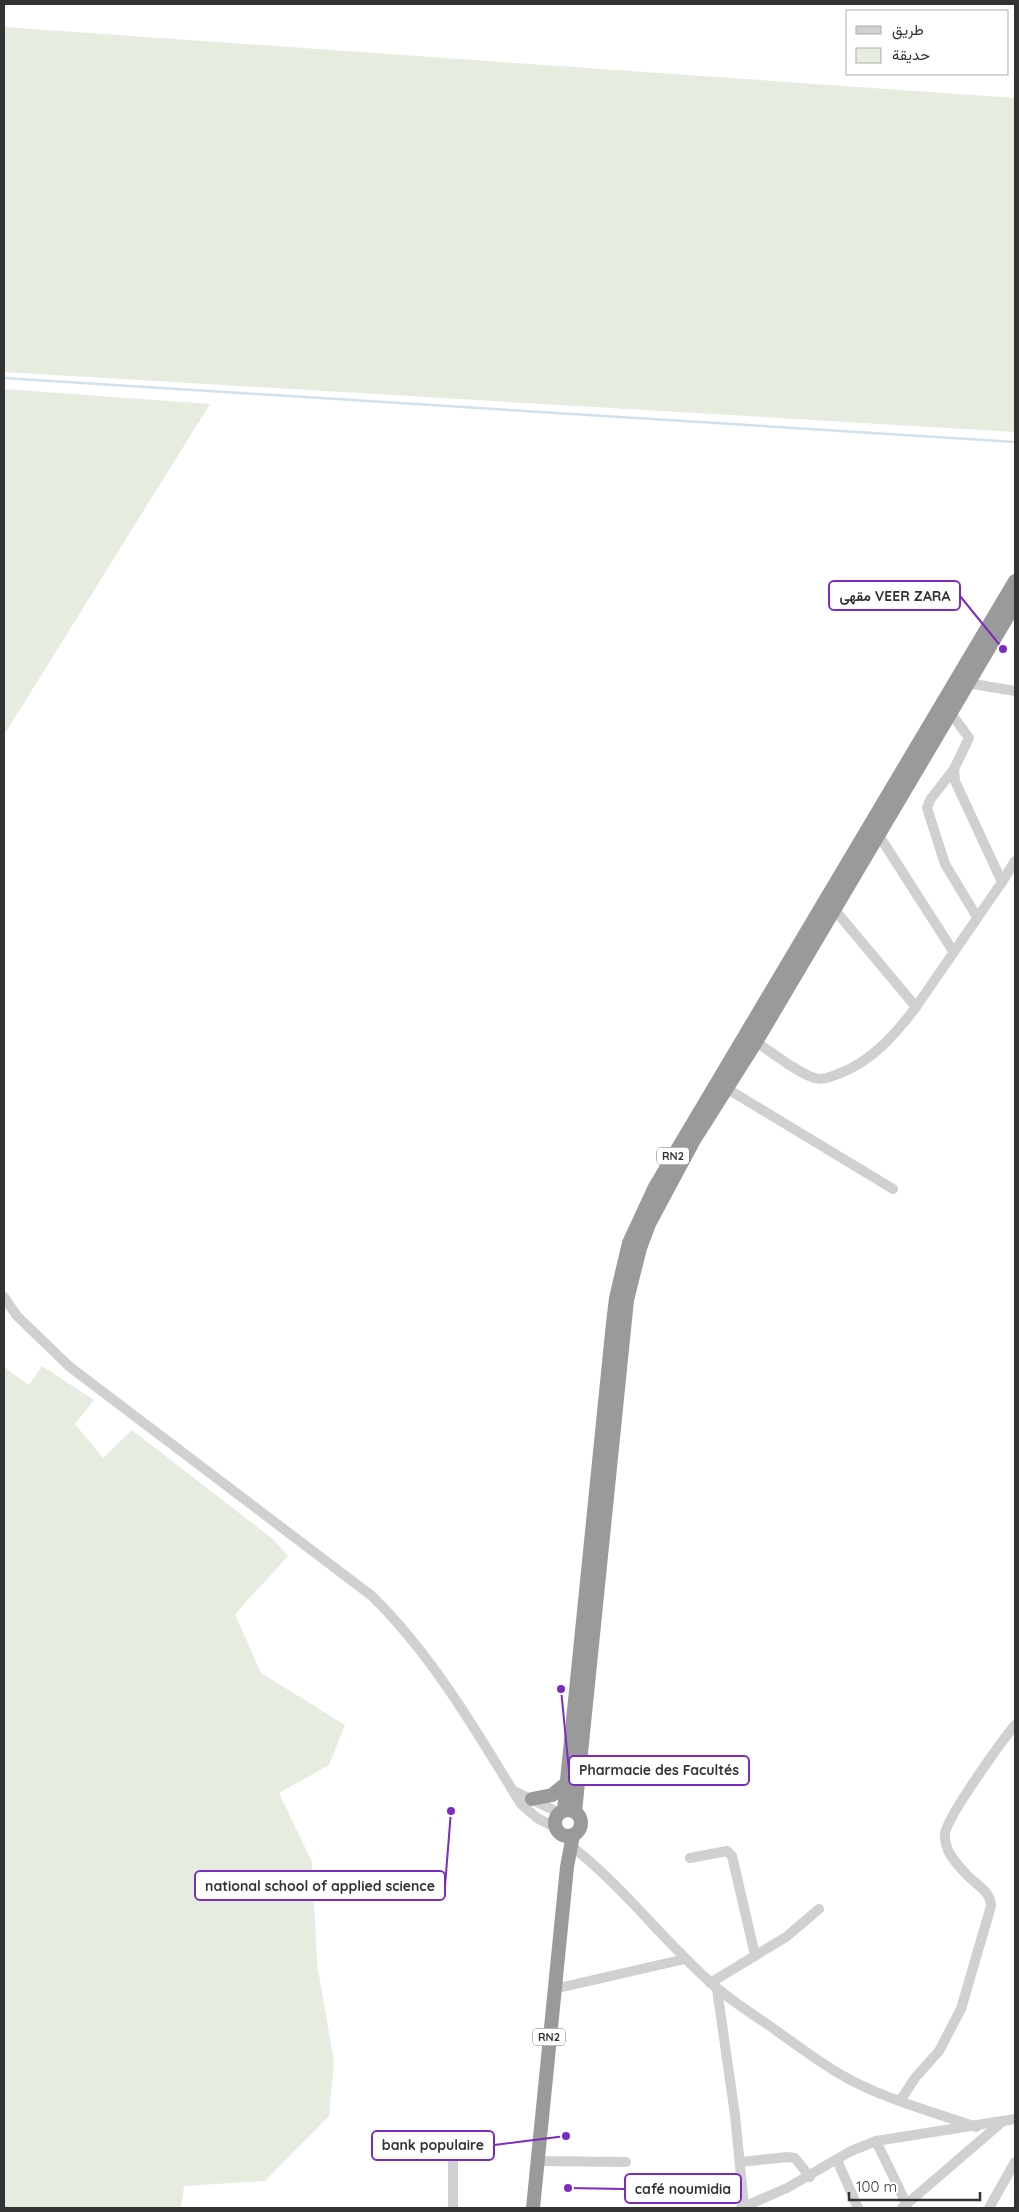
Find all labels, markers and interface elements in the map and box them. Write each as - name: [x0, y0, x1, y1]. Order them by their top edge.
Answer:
- legend: [846, 10, 1009, 75]
- text: طريق: [892, 20, 924, 40]
- text: حديقة: [892, 45, 930, 64]
- callout: مقهى VEER ZARA: [829, 581, 960, 610]
- text: مقهى VEER ZARA: [840, 587, 950, 605]
- road number: RN2: [657, 1148, 689, 1164]
- callout: Pharmacie des Facultés: [569, 1756, 749, 1785]
- text: Pharmacie des Facultés: [579, 1761, 739, 1779]
- callout: national school of applied science: [195, 1871, 445, 1900]
- text: national school of applied science: [205, 1877, 435, 1895]
- road number: RN2: [533, 2028, 565, 2045]
- callout: bank populaire: [372, 2131, 494, 2160]
- text: bank populaire: [382, 2136, 484, 2154]
- scale bar: [849, 2170, 980, 2202]
- callout: café noumidia: [625, 2174, 741, 2203]
- text: 100 m: [856, 2177, 897, 2196]
- text: café noumidia: [635, 2180, 731, 2198]

